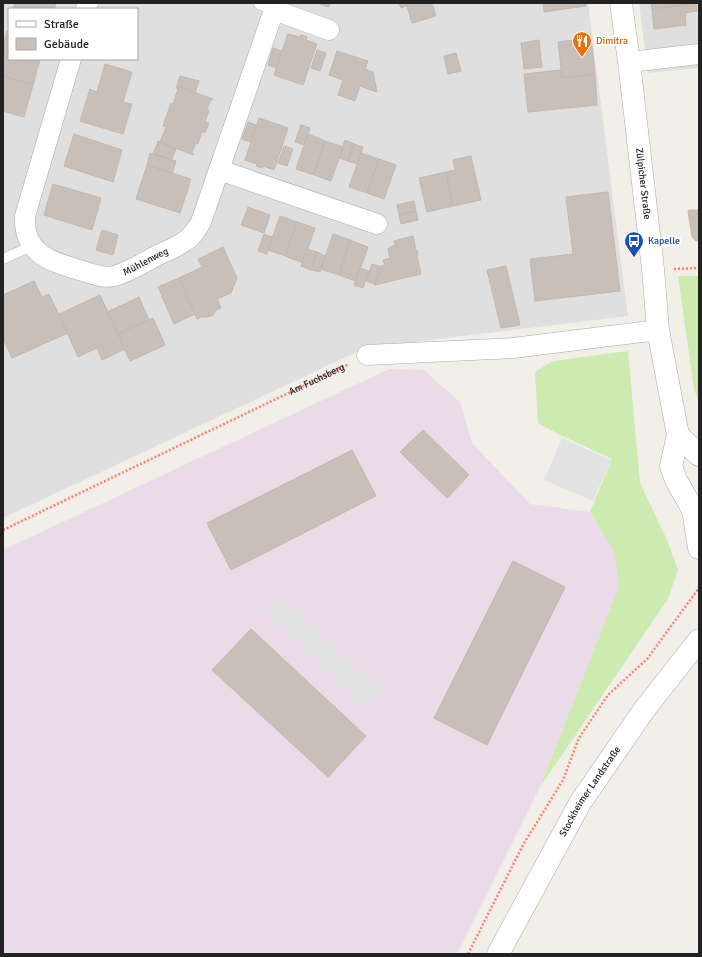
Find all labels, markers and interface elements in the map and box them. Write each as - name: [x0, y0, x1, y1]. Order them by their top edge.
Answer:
- legend: [8, 8, 138, 60]
- text: Straße: [44, 17, 79, 32]
- restaurant icon: Dimitra: [571, 30, 593, 58]
- place label: Dimitra: [596, 35, 628, 47]
- text: Gebäude: [44, 37, 89, 52]
- street label: Zülpicher Straße: [633, 147, 653, 220]
- bus stop icon: Kapelle: [623, 230, 645, 258]
- place label: Kapelle: [648, 235, 680, 247]
- street label: Mühlenweg: [121, 245, 170, 278]
- street label: Am Fuchsberg: [287, 361, 347, 398]
- street label: Stockheimer Landstraße: [557, 744, 623, 839]

